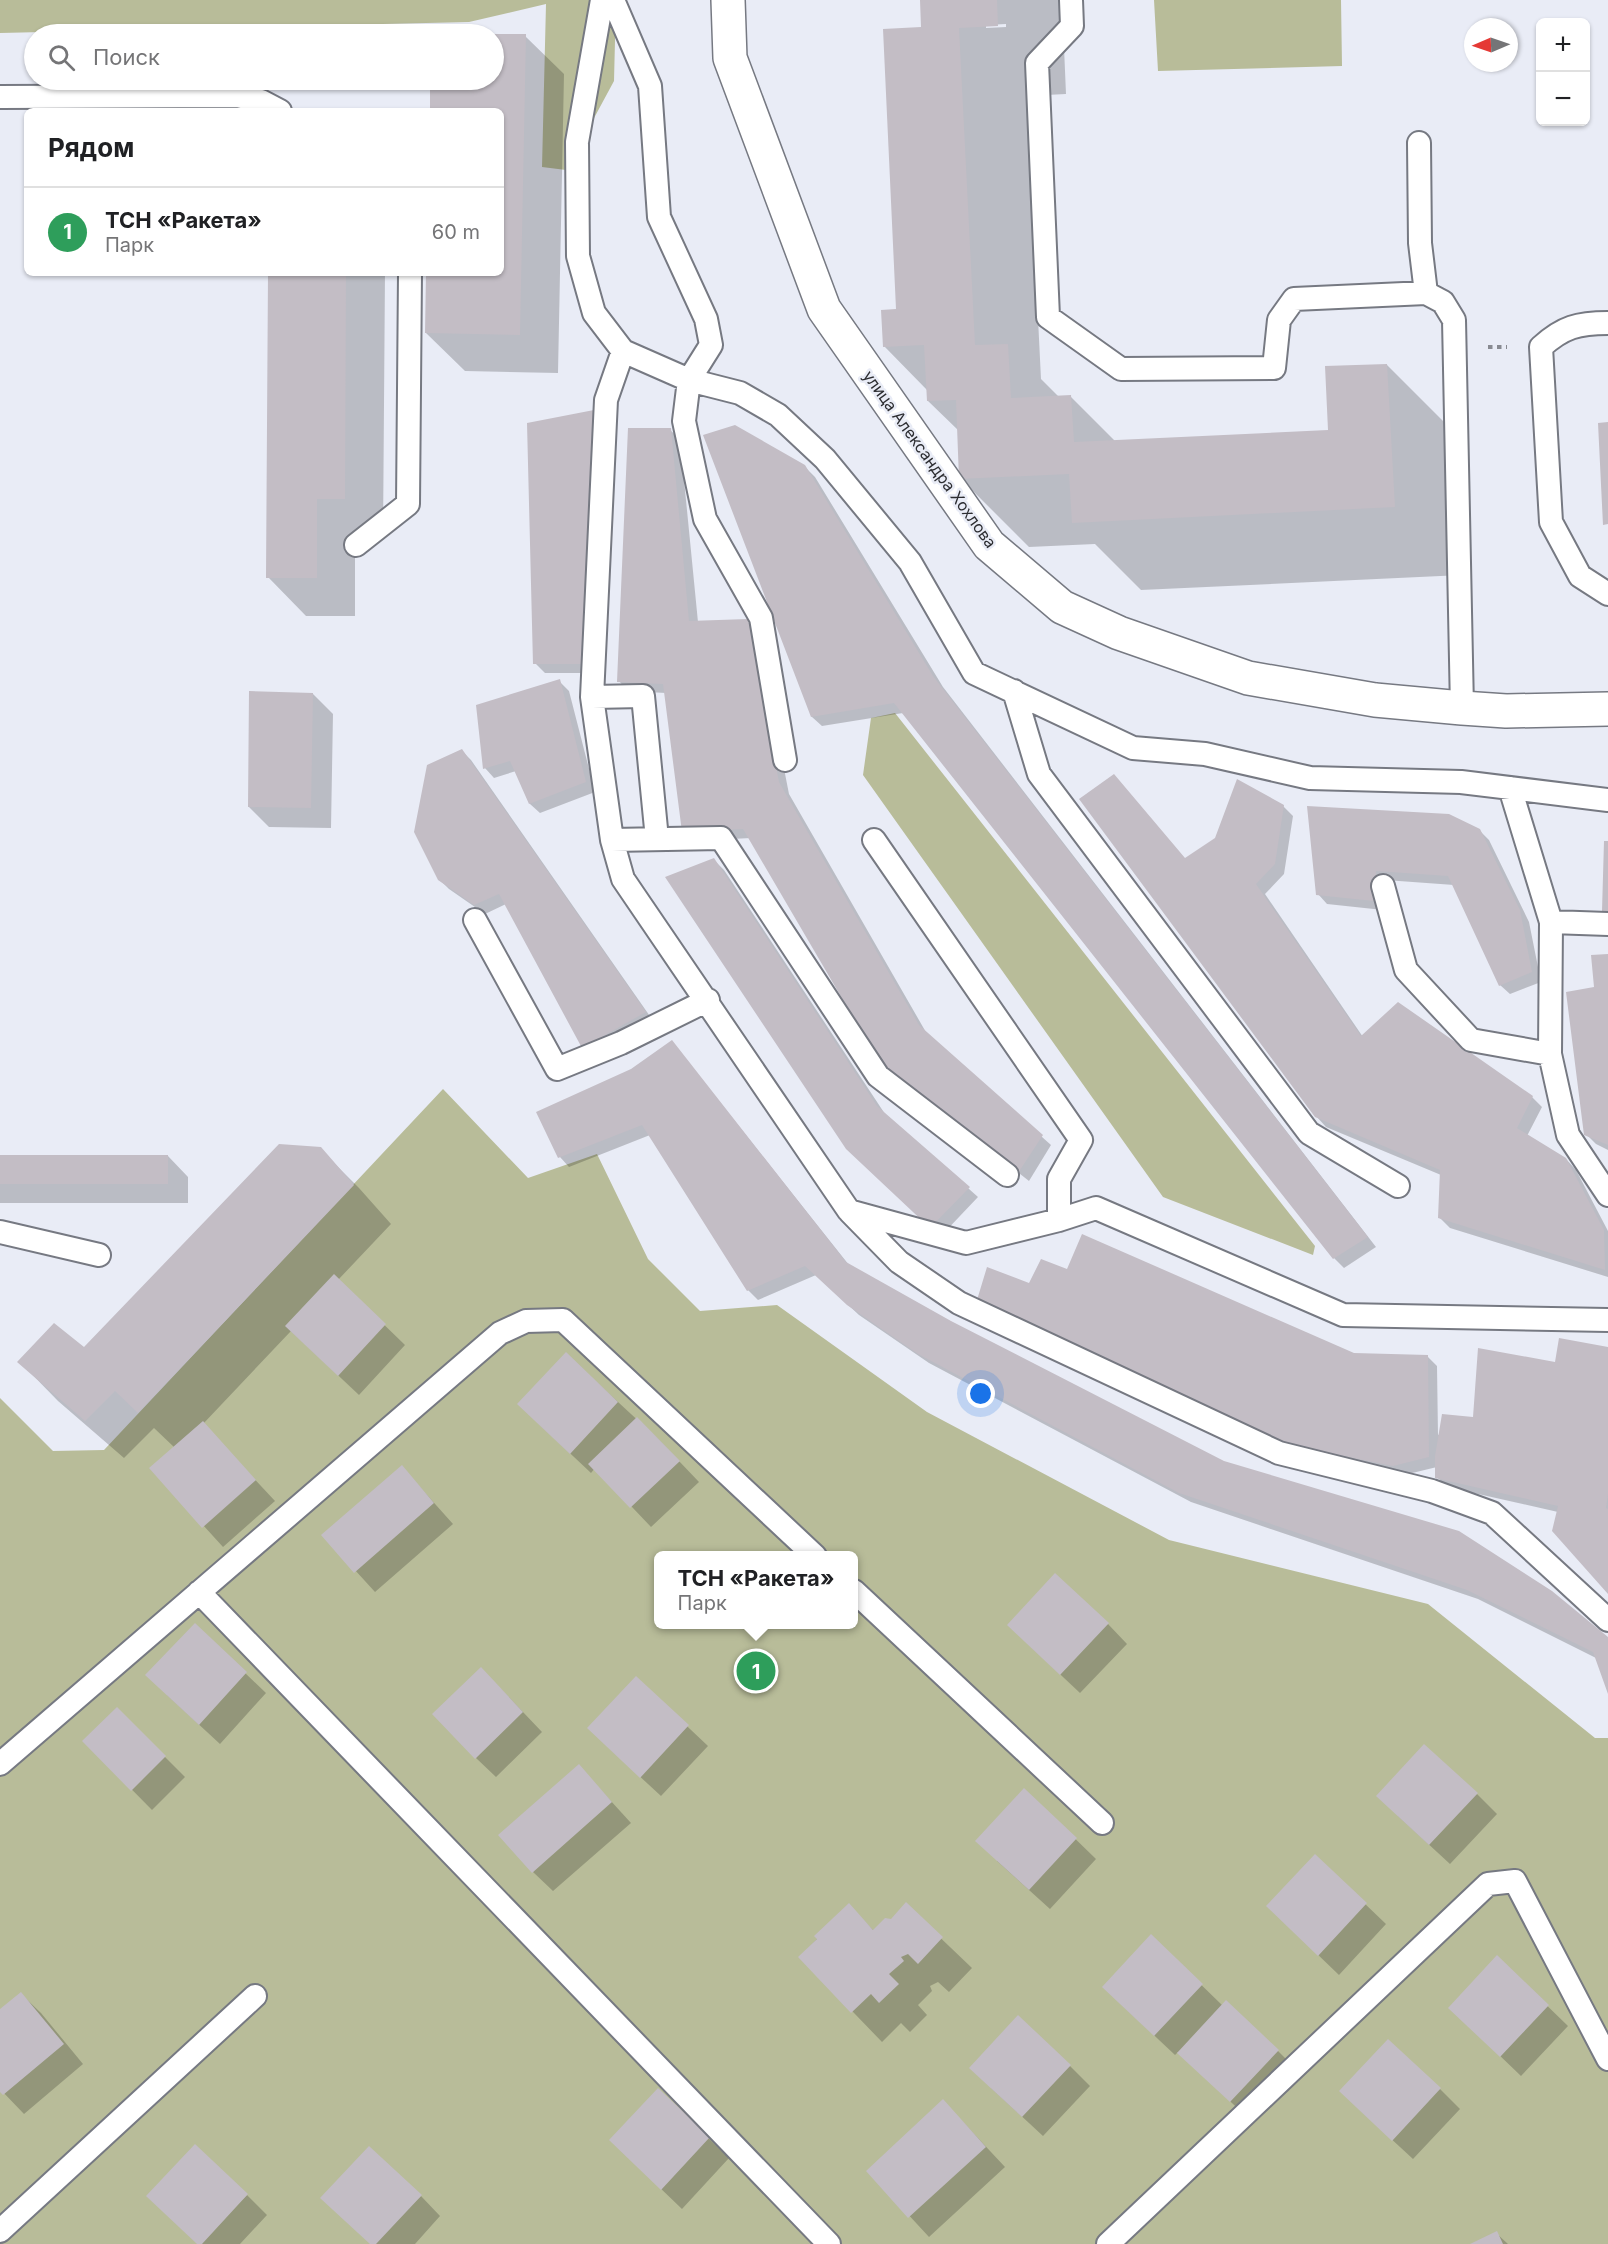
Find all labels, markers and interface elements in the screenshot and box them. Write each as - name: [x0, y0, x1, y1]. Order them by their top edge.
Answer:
- north arrow: [1464, 18, 1518, 72]
- map controls: [1536, 18, 1590, 126]
- button: +: [1536, 18, 1590, 72]
- search box: [24, 24, 504, 90]
- icon: search: [45, 41, 78, 74]
- text: Поиск: [93, 44, 160, 70]
- button: −: [1536, 72, 1590, 126]
- text: Рядом: [48, 132, 134, 163]
- text: ТСН «Ракета»: [105, 207, 262, 233]
- text: 1: [63, 220, 72, 244]
- text: 60 m: [432, 220, 480, 244]
- text: Парк: [105, 233, 154, 257]
- street label: улица Александра Хохлова: [859, 366, 1001, 552]
- your location: [966, 1379, 995, 1408]
- popup: [654, 1551, 858, 1629]
- text: ТСН «Ракета»: [678, 1565, 834, 1591]
- text: Парк: [678, 1591, 727, 1615]
- pin: 1: [736, 1648, 776, 1694]

